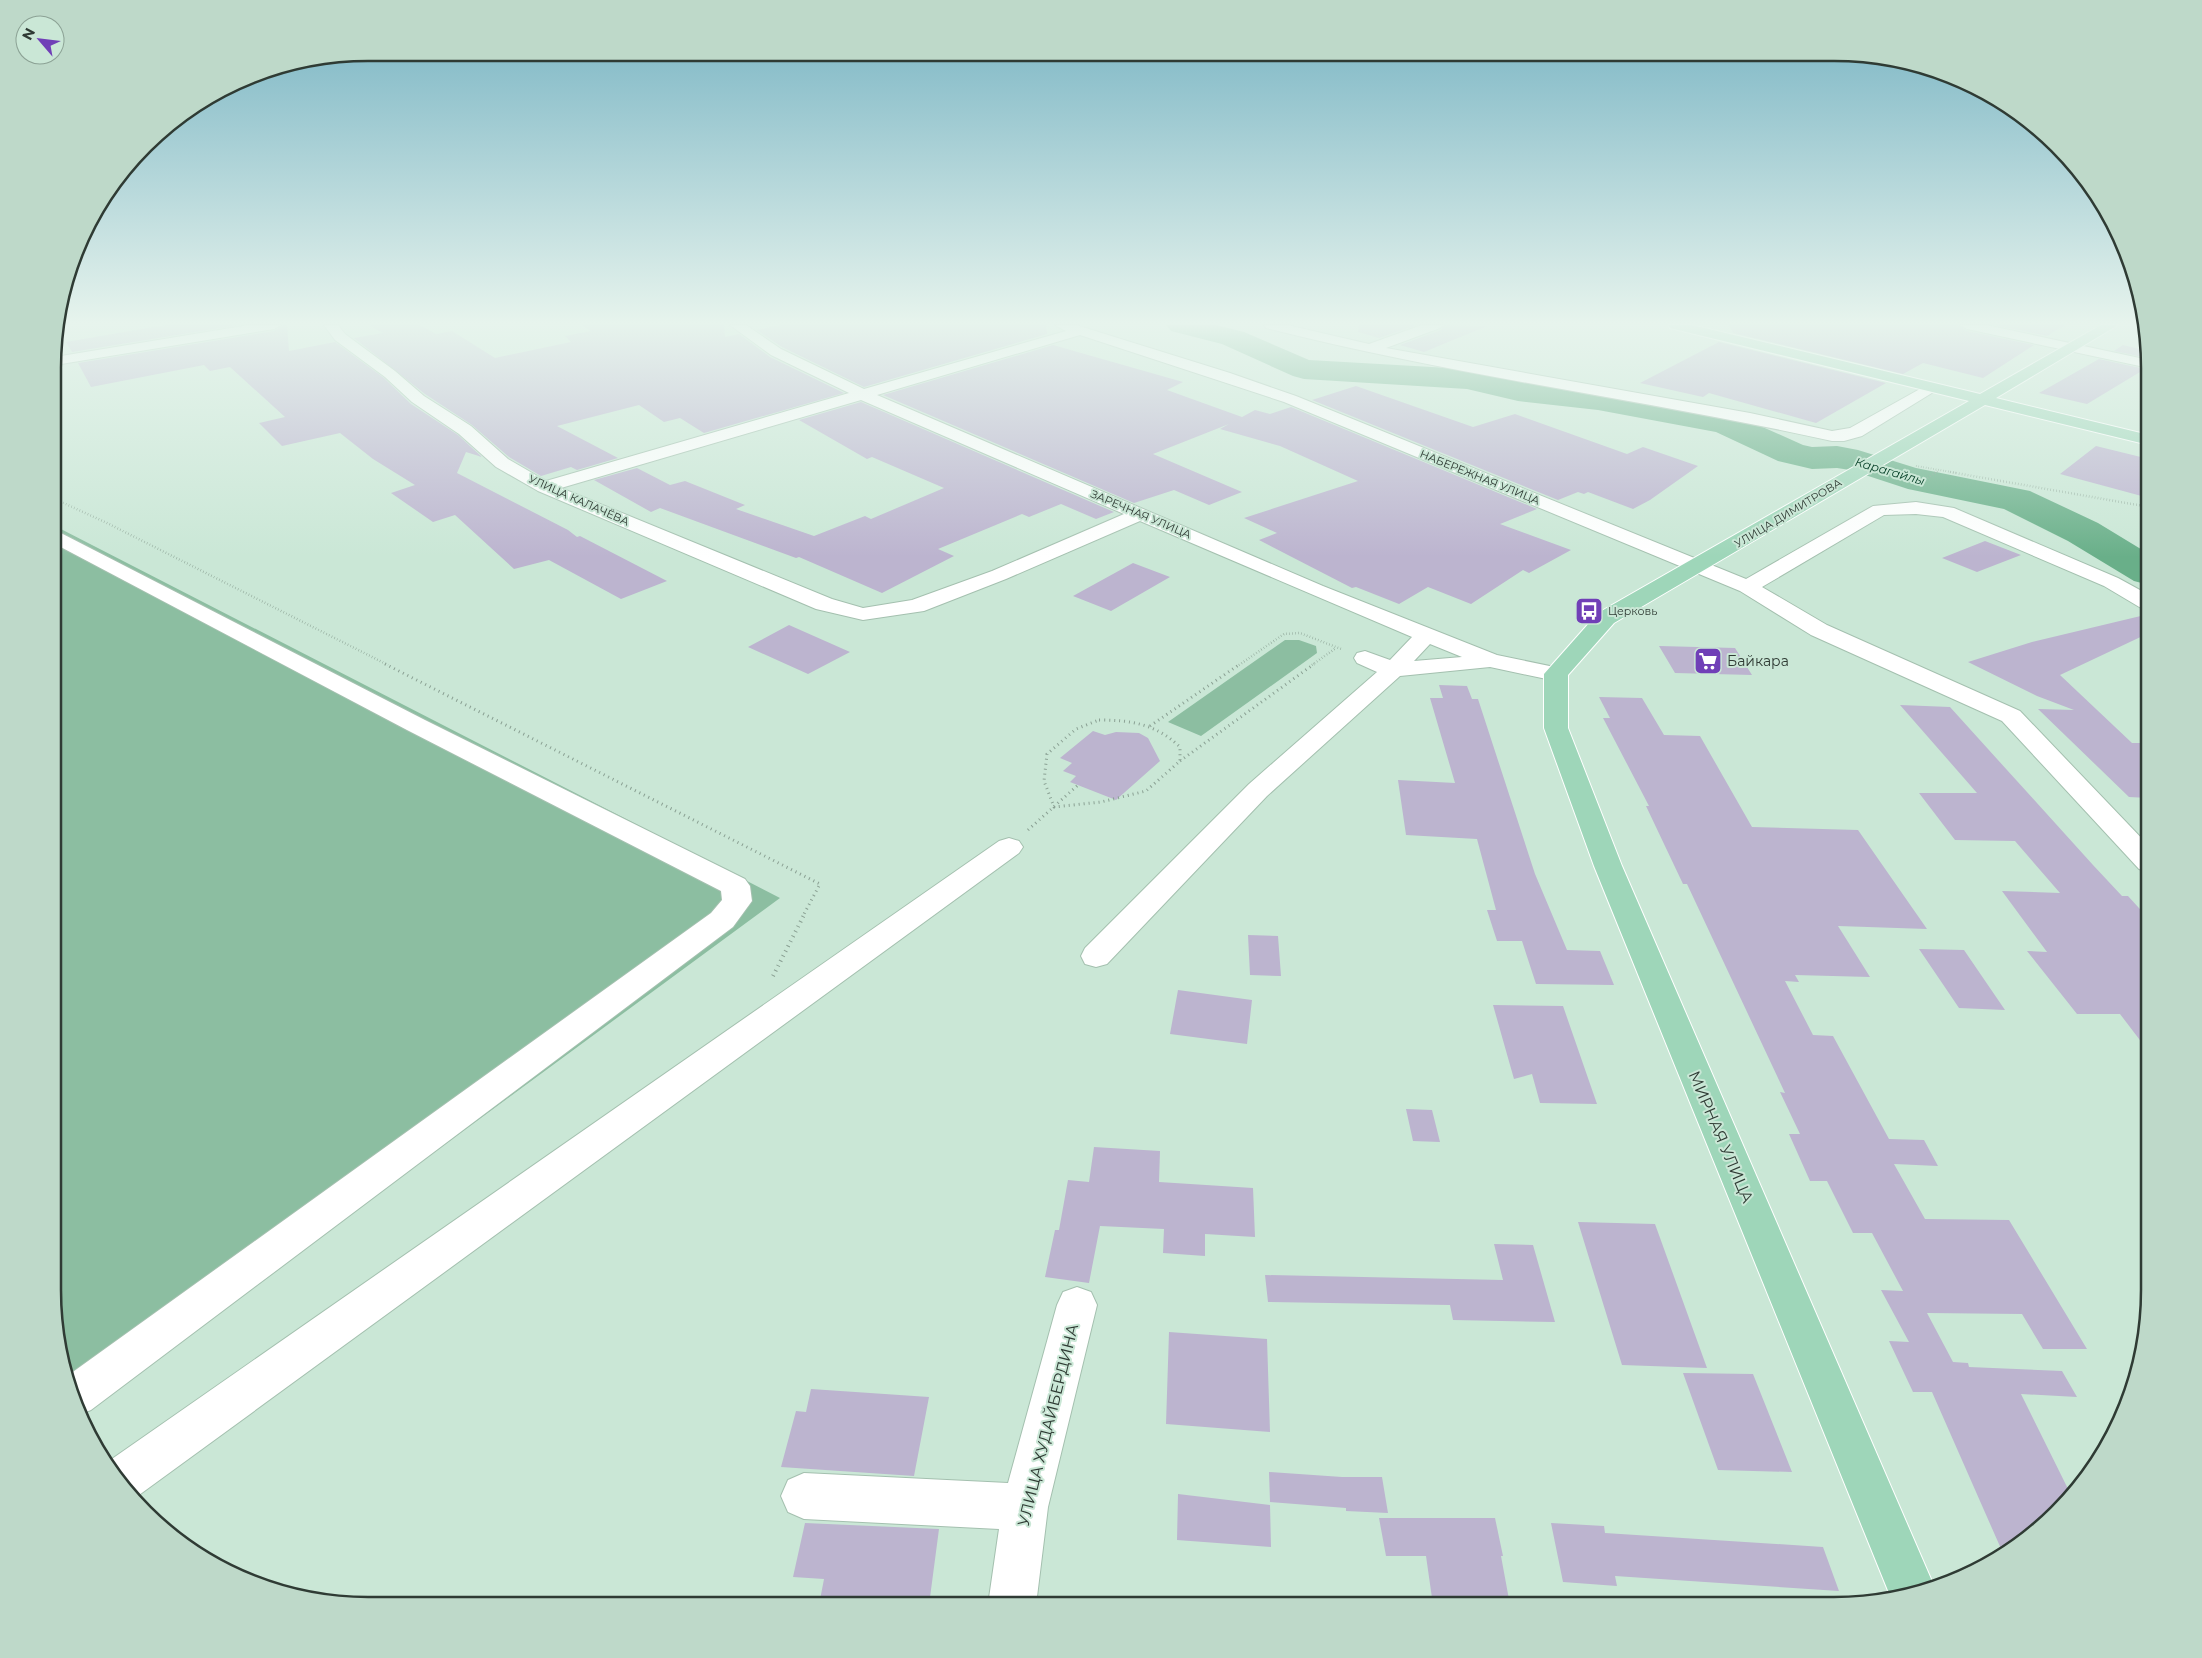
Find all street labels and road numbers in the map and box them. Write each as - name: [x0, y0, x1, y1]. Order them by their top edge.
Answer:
- street label: НАБЕРЕЖНАЯ УЛИЦА: [1418, 446, 1543, 508]
- street label: УЛИЦА КАЛАЧЁВА: [527, 472, 632, 529]
- street label: УЛИЦА ДИМИТРОВА: [1732, 475, 1845, 551]
- street label: ЗАРЕЧНАЯ УЛИЦА: [1089, 486, 1194, 542]
- street label: МИРНАЯ УЛИЦА: [1685, 1068, 1757, 1206]
- street label: УЛИЦА ХУДАЙБЕРДИНА: [1014, 1322, 1082, 1528]

